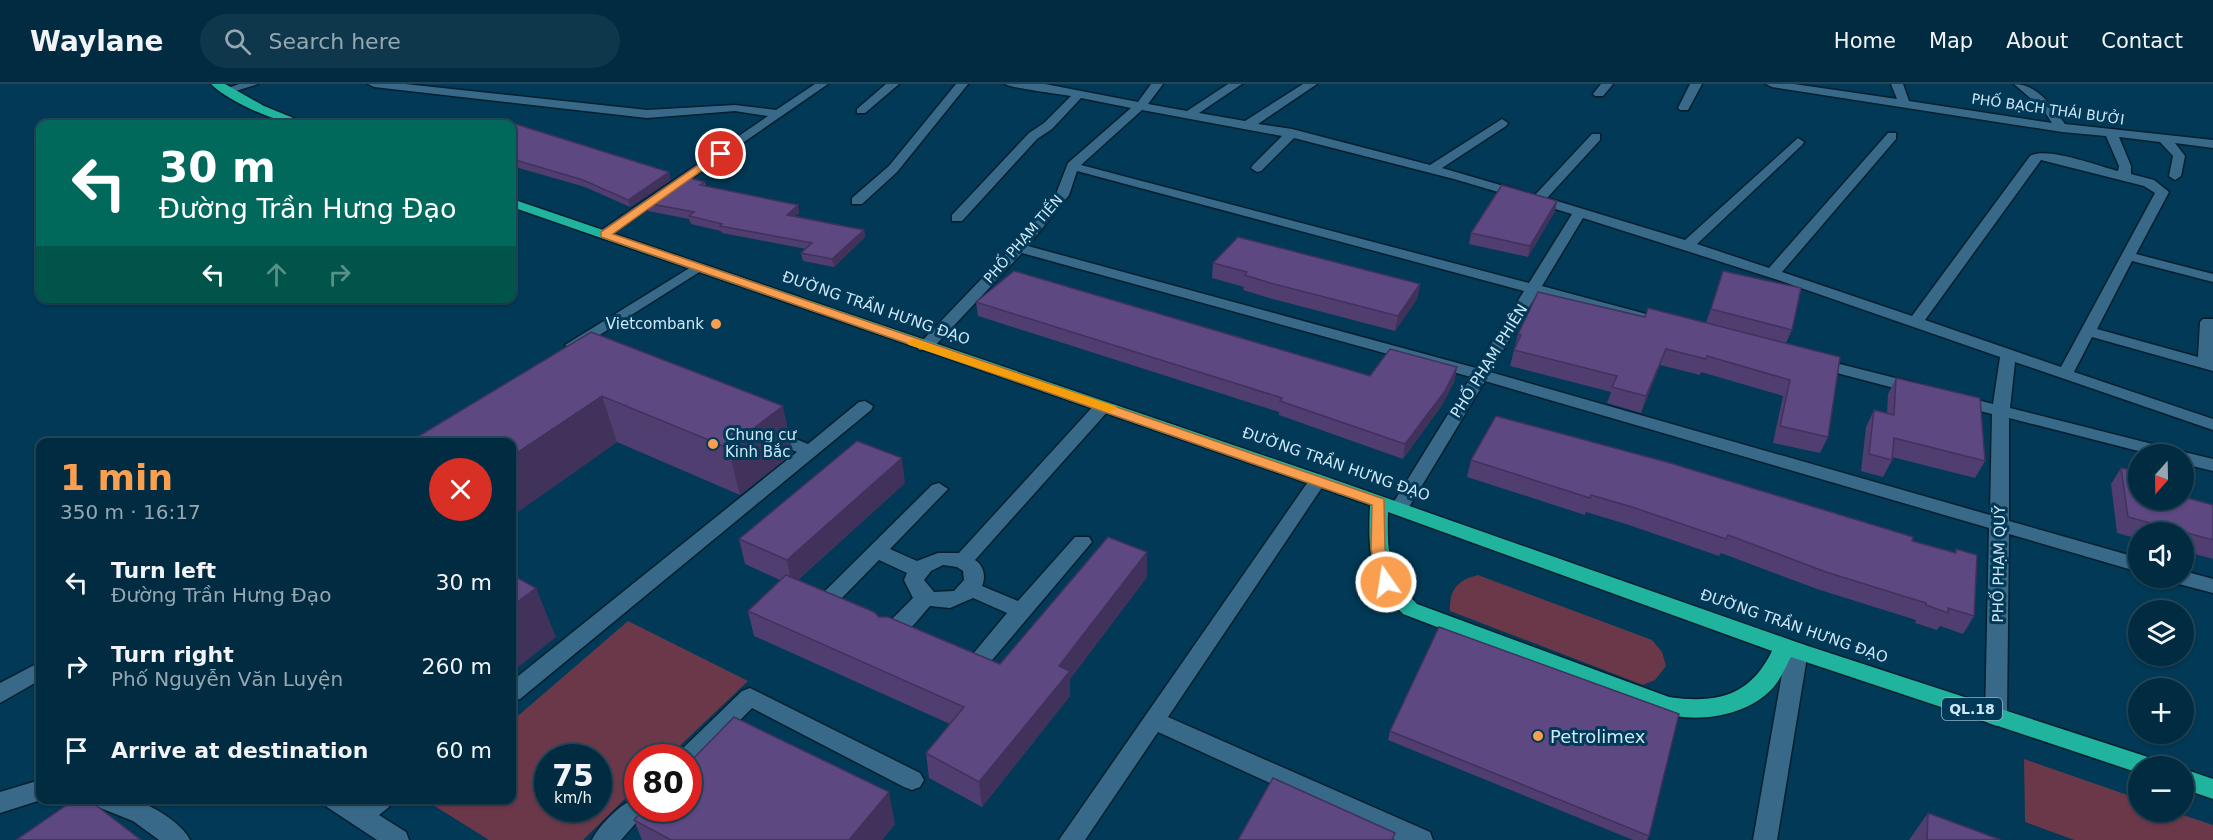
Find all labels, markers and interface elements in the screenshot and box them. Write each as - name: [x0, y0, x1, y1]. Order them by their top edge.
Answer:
- search box: [200, 14, 620, 68]
- text: Waylane: [30, 25, 164, 58]
- icon: search: [221, 25, 254, 58]
- text: Search here: [269, 29, 401, 54]
- text: Home: [1834, 29, 1896, 53]
- text: Map: [1929, 29, 1973, 53]
- text: About: [2006, 29, 2068, 53]
- text: Contact: [2101, 29, 2183, 53]
- street label: PHỐ BẠCH THÁI BƯỞI: [1971, 88, 2126, 128]
- pin: [695, 128, 746, 179]
- icon: arrive: [704, 137, 737, 170]
- text: 30 m: [159, 143, 276, 192]
- icon: left: [60, 144, 138, 222]
- street label: PHỐ PHẠM TIẾN: [979, 190, 1066, 286]
- text: Đường Trần Hưng Đạo: [159, 193, 457, 224]
- icon: left: [197, 258, 230, 291]
- icon: ahead: [260, 258, 293, 291]
- icon: right: [323, 258, 356, 291]
- street label: ĐƯỜNG TRẦN HƯNG ĐẠO: [780, 265, 973, 349]
- street label: PHỐ PHẠM PHIÊN: [1444, 299, 1531, 421]
- place label: Vietcombank: [606, 315, 704, 333]
- marker: Vietcombank: [709, 317, 723, 331]
- street label: ĐƯỜNG TRẦN HƯNG ĐẠO: [1240, 421, 1433, 505]
- place label: Chung cư Kinh Bắc: [725, 426, 798, 461]
- marker: Chung cư Kinh Bắc: [706, 437, 720, 451]
- north arrow: [2128, 444, 2194, 510]
- map controls: [2128, 444, 2194, 822]
- text: 1 min: [60, 457, 173, 498]
- button: close: [429, 458, 492, 521]
- text: 350 m · 16:17: [60, 500, 201, 524]
- street label: PHỐ PHẠM QUỸ: [1986, 504, 2009, 623]
- button: sound: [2128, 522, 2194, 588]
- position arrow: [1354, 550, 1418, 614]
- text: Turn left: [111, 558, 216, 583]
- icon: left: [60, 566, 93, 599]
- text: 30 m: [436, 570, 492, 595]
- text: Đường Trần Hưng Đạo: [111, 583, 331, 607]
- street label: ĐƯỜNG TRẦN HƯNG ĐẠO: [1698, 583, 1891, 667]
- button: layers: [2128, 600, 2194, 666]
- text: Turn right: [111, 642, 234, 667]
- icon: right: [60, 650, 93, 683]
- text: 260 m: [422, 654, 492, 679]
- text: Phố Nguyễn Văn Luyện: [111, 667, 343, 691]
- button: +: [2128, 678, 2194, 744]
- road number: QL.18: [1942, 698, 2002, 720]
- place label: Petrolimex: [1550, 726, 1646, 747]
- marker: Petrolimex: [1531, 729, 1545, 743]
- icon: arrive: [60, 734, 93, 767]
- text: Arrive at destination: [111, 738, 368, 763]
- text: 60 m: [436, 738, 492, 763]
- speed limit sign: 80: [624, 744, 702, 822]
- button: −: [2128, 756, 2194, 822]
- text: 75: [552, 758, 594, 793]
- text: km/h: [554, 789, 592, 807]

